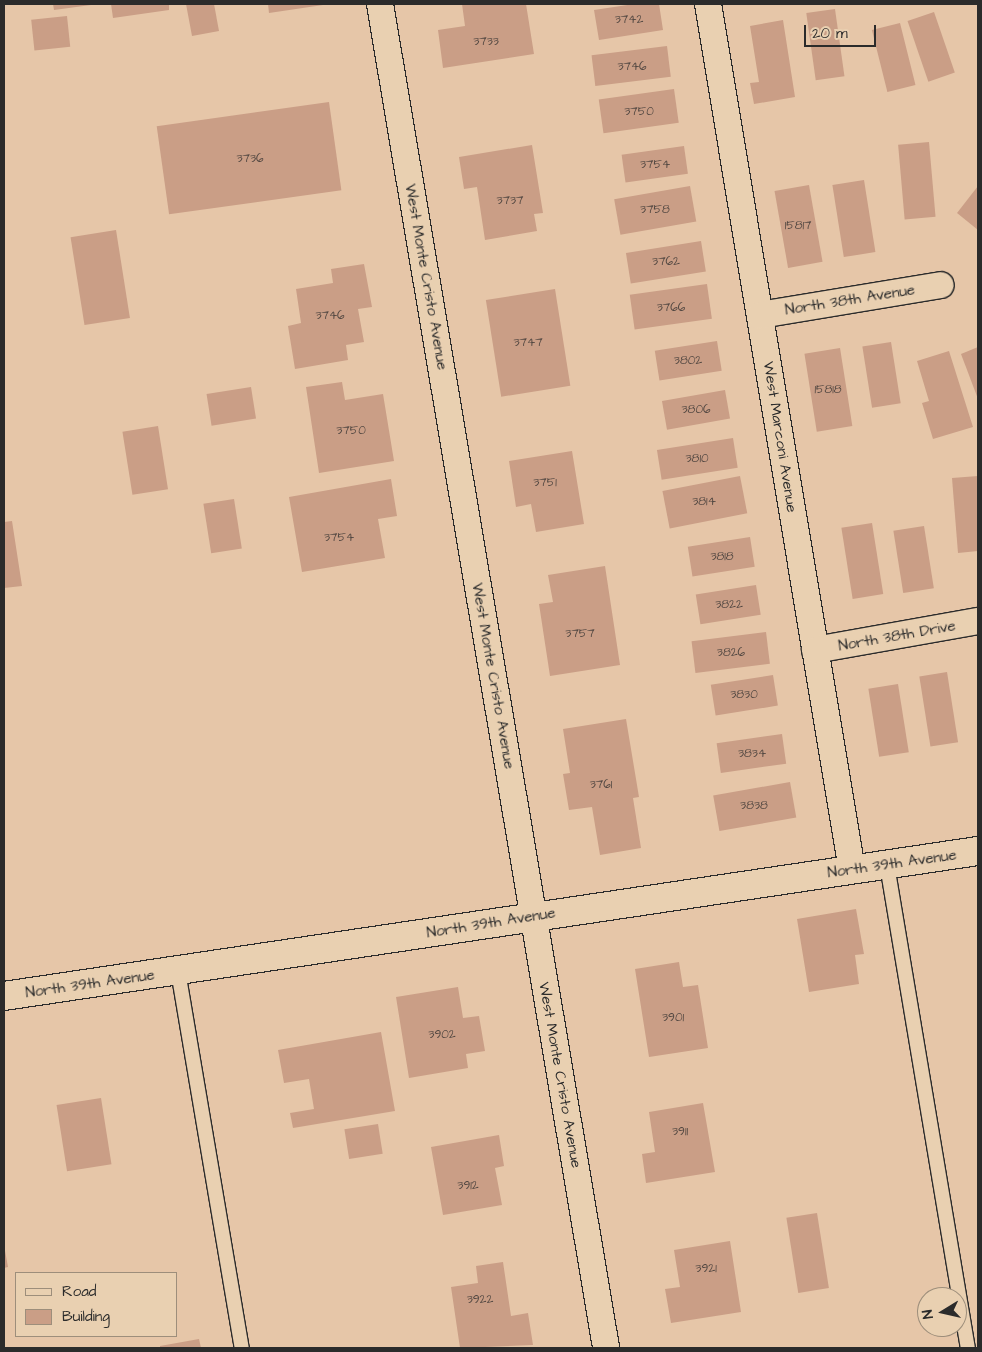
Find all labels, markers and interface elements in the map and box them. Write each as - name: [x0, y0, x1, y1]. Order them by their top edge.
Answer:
- house number: 3742: [615, 13, 643, 27]
- scale bar: [807, 15, 880, 47]
- text: 20 m: [812, 23, 848, 44]
- house number: 3733: [473, 35, 499, 49]
- house number: 3746: [617, 60, 647, 74]
- house number: 3750: [624, 105, 654, 119]
- house number: 3736: [236, 152, 264, 166]
- house number: 3754: [640, 158, 670, 172]
- street label: West Monte Cristo Avenue: [401, 183, 451, 371]
- house number: 3737: [497, 194, 523, 208]
- house number: 3758: [640, 203, 670, 217]
- house number: 15817: [785, 219, 811, 233]
- house number: 3762: [652, 255, 680, 269]
- street label: North 38th Avenue: [784, 281, 916, 319]
- house number: 3766: [657, 301, 685, 315]
- house number: 3746: [315, 309, 345, 323]
- house number: 3747: [513, 336, 543, 350]
- house number: 3802: [674, 354, 702, 368]
- street label: West Marconi Avenue: [759, 360, 801, 514]
- house number: 15818: [814, 383, 842, 397]
- house number: 3806: [682, 403, 710, 417]
- house number: 3750: [336, 424, 366, 438]
- house number: 3810: [686, 452, 708, 466]
- house number: 3751: [533, 476, 557, 490]
- house number: 3814: [692, 495, 716, 509]
- house number: 3754: [324, 531, 354, 545]
- house number: 3818: [710, 550, 734, 564]
- street label: West Monte Cristo Avenue: [468, 582, 518, 770]
- house number: 3822: [715, 598, 743, 612]
- street label: North 38th Drive: [837, 617, 957, 655]
- house number: 3757: [565, 627, 595, 641]
- house number: 3826: [717, 646, 745, 660]
- house number: 3830: [730, 688, 758, 702]
- house number: 3834: [738, 747, 766, 761]
- house number: 3761: [590, 778, 612, 792]
- house number: 3838: [740, 799, 768, 813]
- street label: North 39th Avenue: [826, 846, 958, 882]
- street label: North 39th Avenue: [425, 904, 557, 942]
- street label: North 39th Avenue: [24, 966, 156, 1002]
- street label: West Monte Cristo Avenue: [535, 981, 585, 1169]
- house number: 3901: [662, 1011, 684, 1025]
- house number: 3902: [428, 1028, 456, 1042]
- house number: 3911: [672, 1125, 688, 1139]
- house number: 3912: [457, 1179, 479, 1193]
- house number: 3921: [695, 1262, 717, 1276]
- legend: [15, 1272, 178, 1337]
- text: Road: [62, 1281, 96, 1302]
- north arrow: [917, 1287, 967, 1337]
- house number: 3922: [467, 1293, 493, 1307]
- text: Building: [62, 1306, 110, 1327]
- text: N: [918, 1308, 939, 1320]

